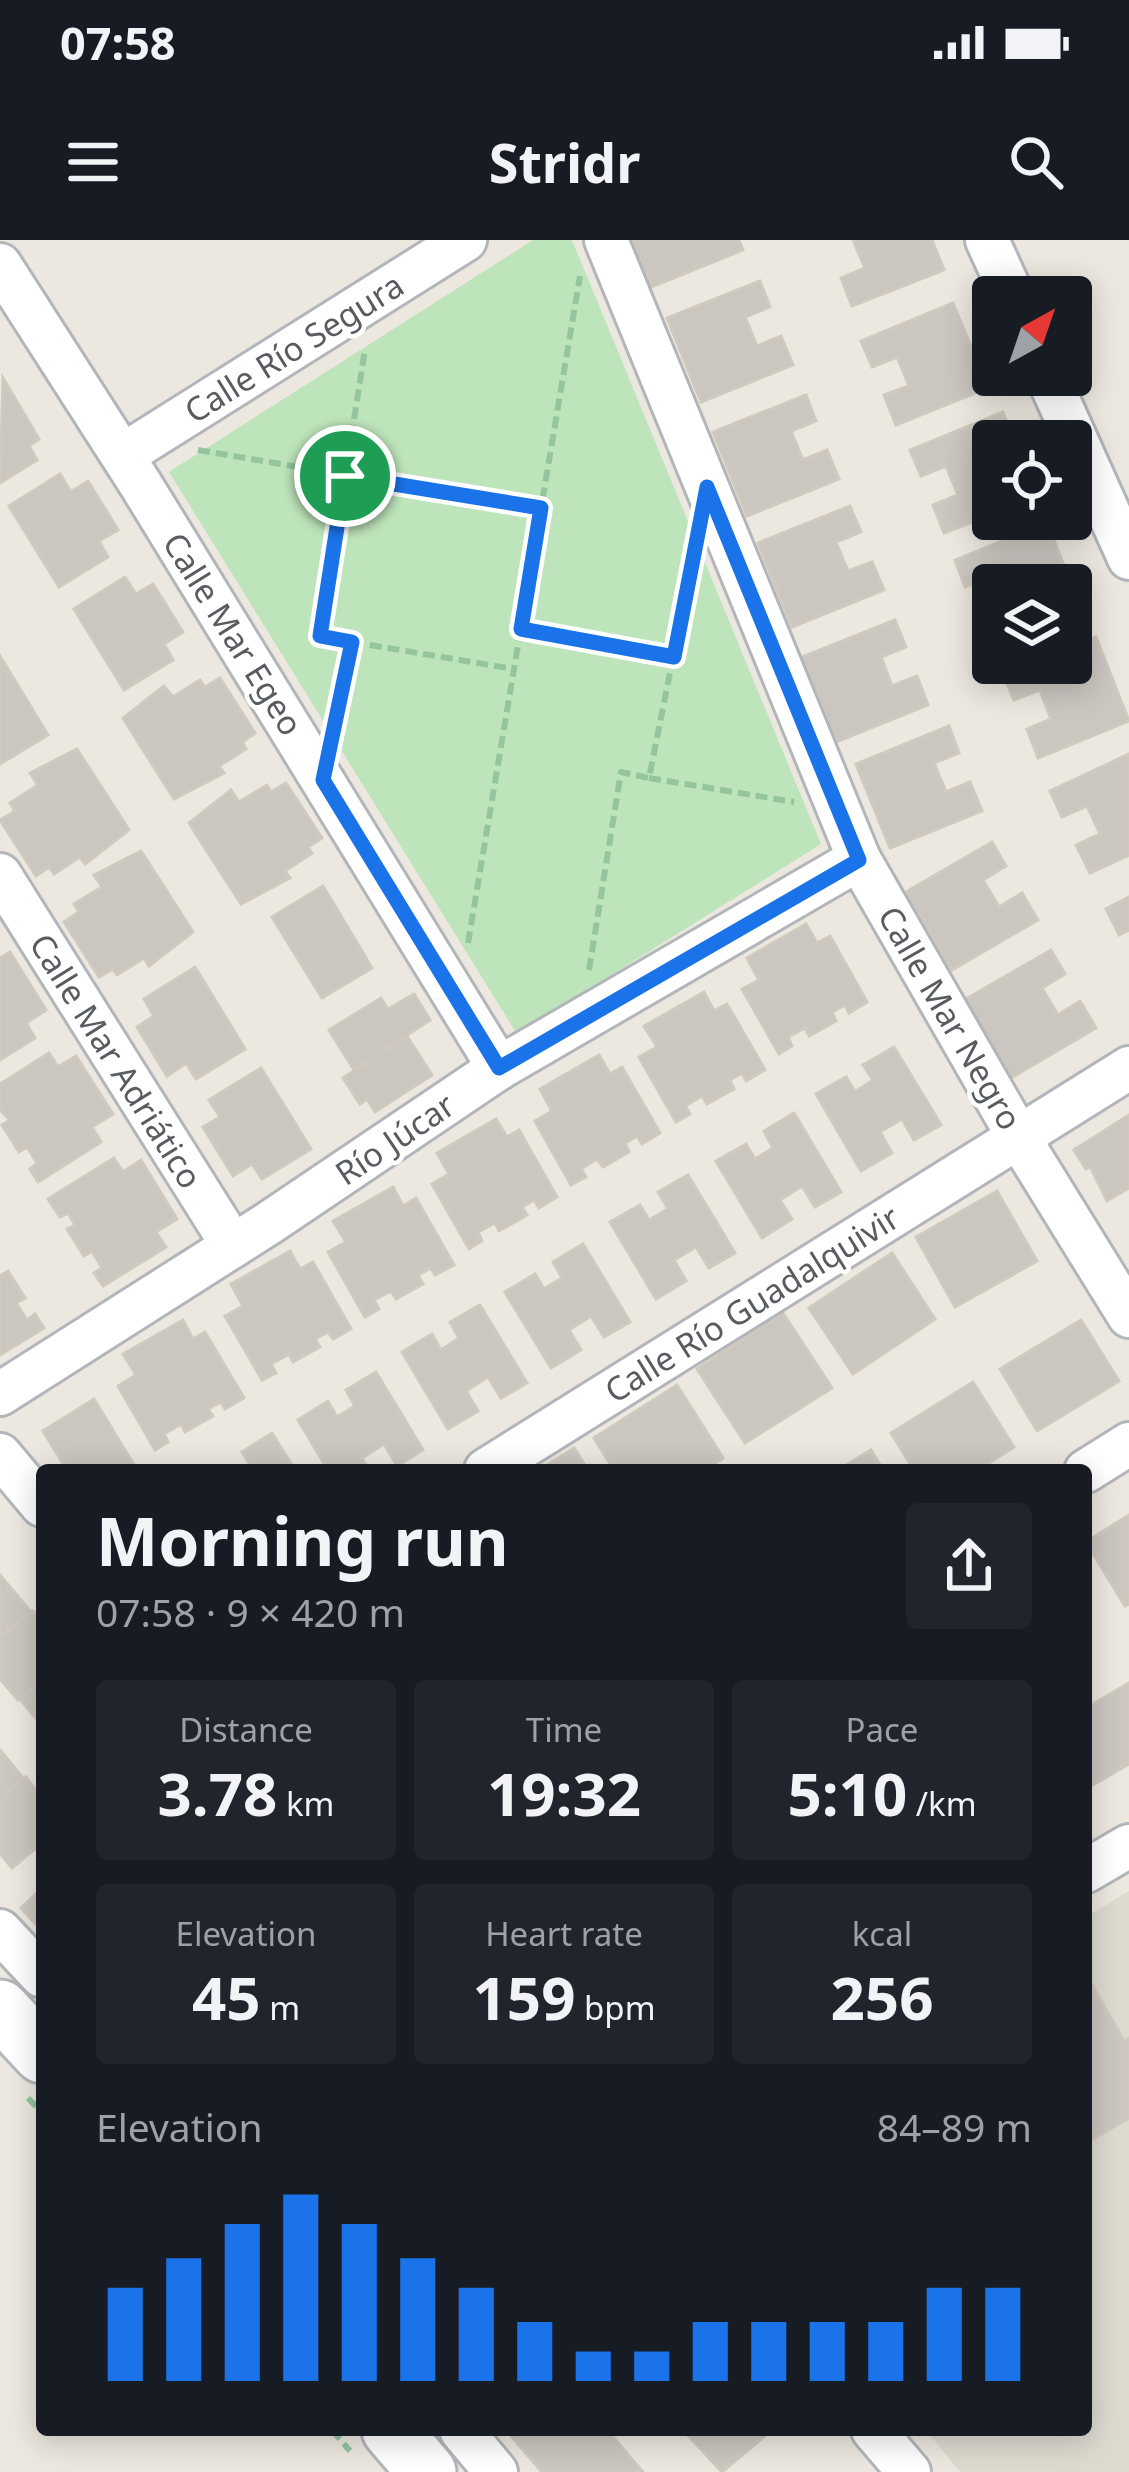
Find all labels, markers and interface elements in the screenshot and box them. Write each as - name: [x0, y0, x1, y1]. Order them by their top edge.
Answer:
- text: 07:58: [60, 12, 176, 73]
- text: Stridr: [489, 125, 640, 199]
- icon: menu: [60, 129, 126, 195]
- icon: search: [1003, 129, 1069, 195]
- street label: Calle Río Segura: [176, 262, 412, 433]
- north arrow: [972, 276, 1092, 396]
- map controls: [972, 276, 1092, 684]
- button: locate: [972, 420, 1092, 540]
- pin: [294, 425, 396, 527]
- icon: arrive: [312, 443, 378, 509]
- street label: Calle Mar Egeo: [153, 524, 314, 744]
- button: layers: [972, 564, 1092, 684]
- street label: Calle Mar Negro: [868, 898, 1033, 1138]
- street label: Calle Mar Adriático: [20, 925, 213, 1197]
- street label: Río Júcar: [326, 1082, 464, 1195]
- street label: Calle Río Guadalquivir: [596, 1194, 908, 1413]
- text: Morning run: [96, 1495, 509, 1585]
- button: share: [906, 1503, 1032, 1629]
- text: 07:58 · 9 × 420 m: [96, 1585, 405, 1638]
- text: Distance: [179, 1707, 313, 1752]
- text: Time: [526, 1707, 602, 1752]
- text: Pace: [846, 1707, 918, 1752]
- text: 3.78: [158, 1752, 277, 1834]
- text: 19:32: [487, 1752, 641, 1834]
- text: 5:10: [787, 1752, 907, 1834]
- text: km: [277, 1781, 334, 1826]
- text: /km: [907, 1781, 977, 1826]
- text: Elevation: [176, 1911, 316, 1956]
- text: Heart rate: [485, 1911, 643, 1956]
- text: kcal: [852, 1911, 912, 1956]
- text: 45: [192, 1956, 261, 2038]
- text: 159: [473, 1956, 575, 2038]
- text: 256: [831, 1956, 933, 2038]
- text: m: [261, 1985, 300, 2030]
- text: bpm: [575, 1985, 656, 2030]
- text: Elevation: [96, 2100, 263, 2153]
- text: 84–89 m: [877, 2100, 1032, 2153]

